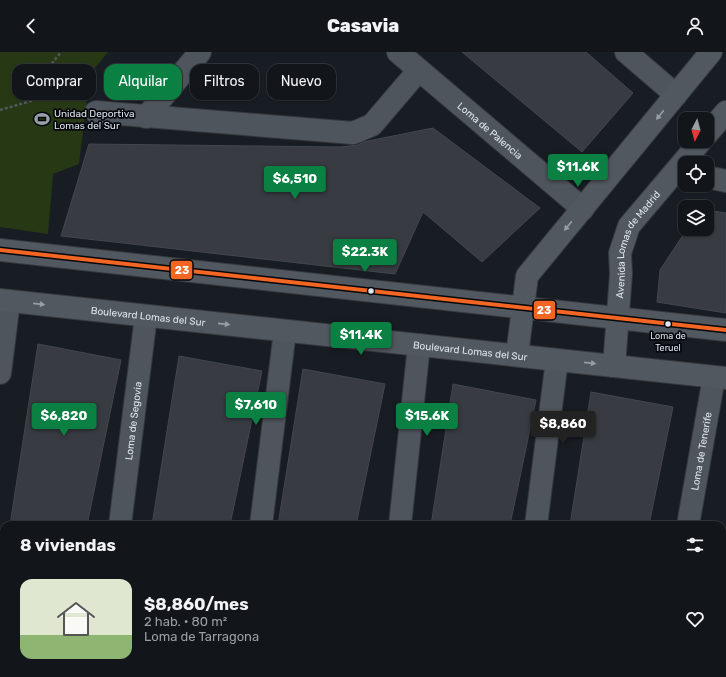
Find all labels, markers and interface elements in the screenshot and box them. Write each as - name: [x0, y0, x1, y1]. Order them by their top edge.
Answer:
- icon: back: [20, 15, 42, 37]
- text: Casavia: [327, 15, 399, 37]
- icon: person: [684, 15, 706, 37]
- chip: Comprar: [12, 64, 96, 100]
- chip: Alquilar: [104, 64, 182, 100]
- chip: Filtros: [190, 64, 259, 100]
- chip: Nuevo: [267, 64, 336, 100]
- street label: Loma de Palencia: [455, 100, 525, 162]
- place label: Unidad Deportiva Lomas del Sur: [54, 108, 135, 132]
- one-way arrow: [655, 109, 664, 120]
- sports icon: Unidad Deportiva Lomas del Sur: [33, 110, 51, 128]
- north arrow: [678, 112, 714, 148]
- map controls: [678, 112, 714, 236]
- pin: $11.6K: [545, 154, 611, 188]
- button: locate: [678, 156, 714, 192]
- text: $11.6K: [557, 159, 599, 174]
- pin: $6,510: [262, 166, 328, 200]
- text: $6,510: [273, 171, 317, 186]
- street label: Avenida Lomas de Madrid: [614, 189, 663, 299]
- button: layers: [678, 200, 714, 236]
- one-way arrow: [564, 221, 573, 231]
- pin: $22.3K: [332, 239, 398, 273]
- text: $22.3K: [342, 244, 388, 259]
- line badge: 23: [170, 260, 193, 280]
- text: 23: [175, 264, 189, 277]
- unlabelled marker: [366, 286, 376, 296]
- line badge: 23: [533, 300, 556, 320]
- one-way arrow: [33, 301, 45, 307]
- text: 23: [537, 304, 551, 317]
- street label: Boulevard Lomas del Sur: [90, 305, 206, 329]
- marker: Loma de Teruel: [663, 319, 673, 329]
- one-way arrow: [218, 321, 230, 327]
- pin: $11.4K: [328, 322, 394, 356]
- text: $11.4K: [340, 327, 382, 342]
- place label: Loma de Teruel: [650, 331, 686, 353]
- street label: Boulevard Lomas del Sur: [412, 339, 528, 364]
- one-way arrow: [584, 360, 596, 366]
- street label: Loma de Segovia: [123, 381, 145, 461]
- pin: $7,610: [223, 392, 289, 426]
- text: $7,610: [235, 397, 277, 412]
- pin: $6,820: [31, 403, 97, 437]
- pin: $15.6K: [394, 403, 460, 437]
- text: $6,820: [41, 408, 87, 423]
- text: $15.6K: [405, 408, 449, 423]
- pin: $8,860: [530, 411, 596, 445]
- street label: Loma de Tenerife: [689, 411, 715, 492]
- text: $8,860: [539, 416, 587, 431]
- icon: filters: [684, 534, 706, 556]
- text: 8 viviendas: [20, 535, 116, 555]
- text: $8,860/mes: [144, 594, 249, 614]
- icon: home: [52, 595, 100, 643]
- icon: heart: [684, 608, 706, 630]
- text: 2 hab. · 80 m²: [144, 614, 227, 629]
- text: Loma de Tarragona: [144, 629, 259, 644]

